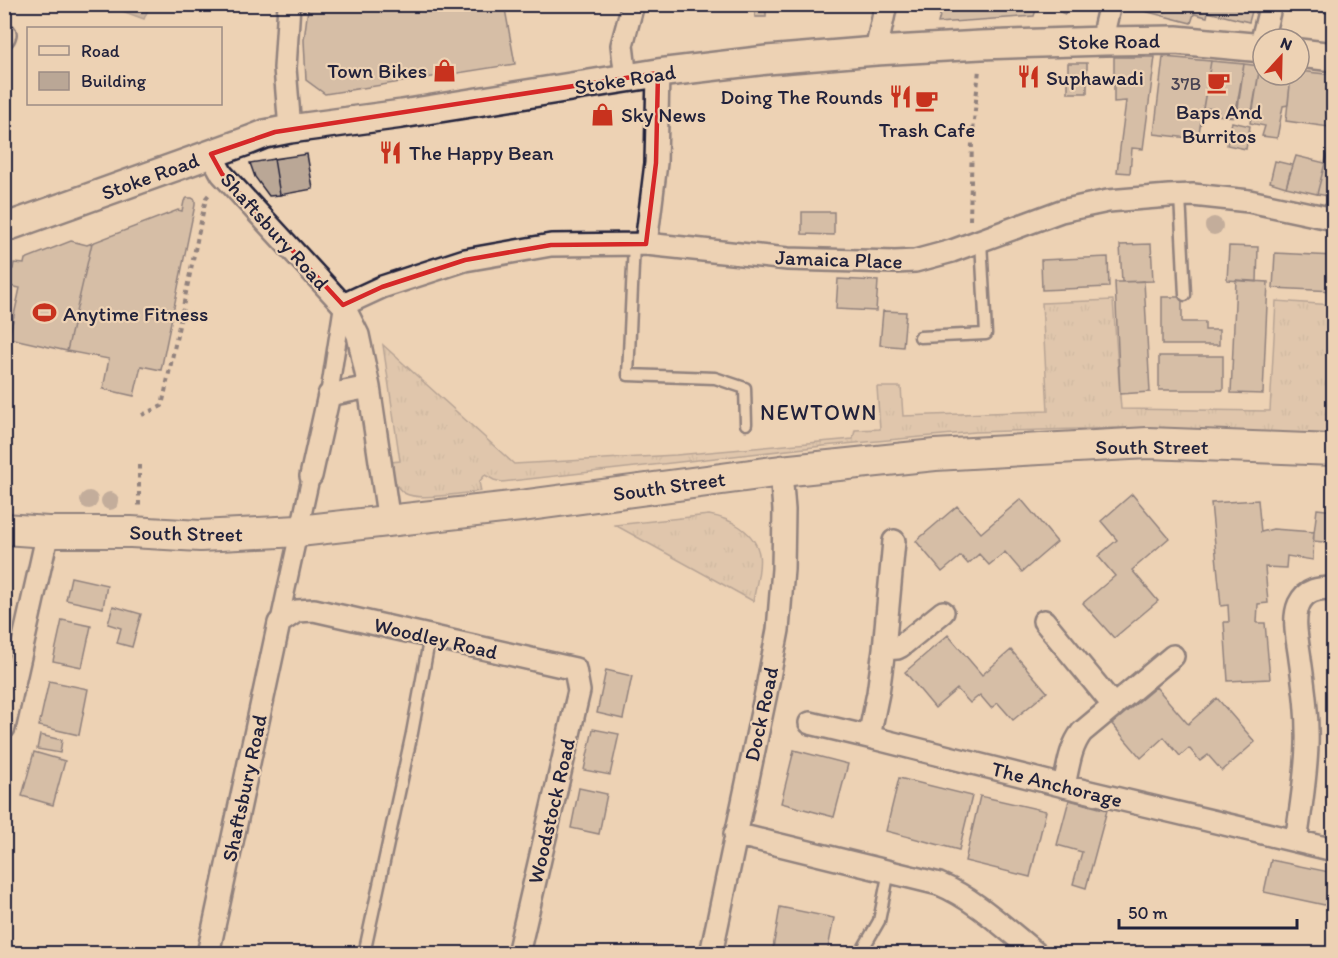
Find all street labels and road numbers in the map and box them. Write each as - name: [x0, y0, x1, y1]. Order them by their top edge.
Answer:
- street label: Stoke Road: [1058, 28, 1161, 54]
- street label: Stoke Road: [573, 59, 678, 99]
- street label: Stoke Road: [98, 147, 203, 205]
- street label: Shaftsbury Road: [216, 167, 335, 295]
- street label: Jamaica Place: [775, 244, 903, 274]
- street label: South Street: [1095, 434, 1209, 459]
- street label: South Street: [611, 466, 727, 506]
- street label: South Street: [129, 520, 243, 546]
- street label: Woodley Road: [372, 612, 501, 664]
- street label: Dock Road: [739, 664, 783, 764]
- street label: Shaftsbury Road: [216, 712, 272, 864]
- street label: Woodstock Road: [522, 735, 580, 886]
- street label: The Anchorage: [989, 756, 1125, 812]

